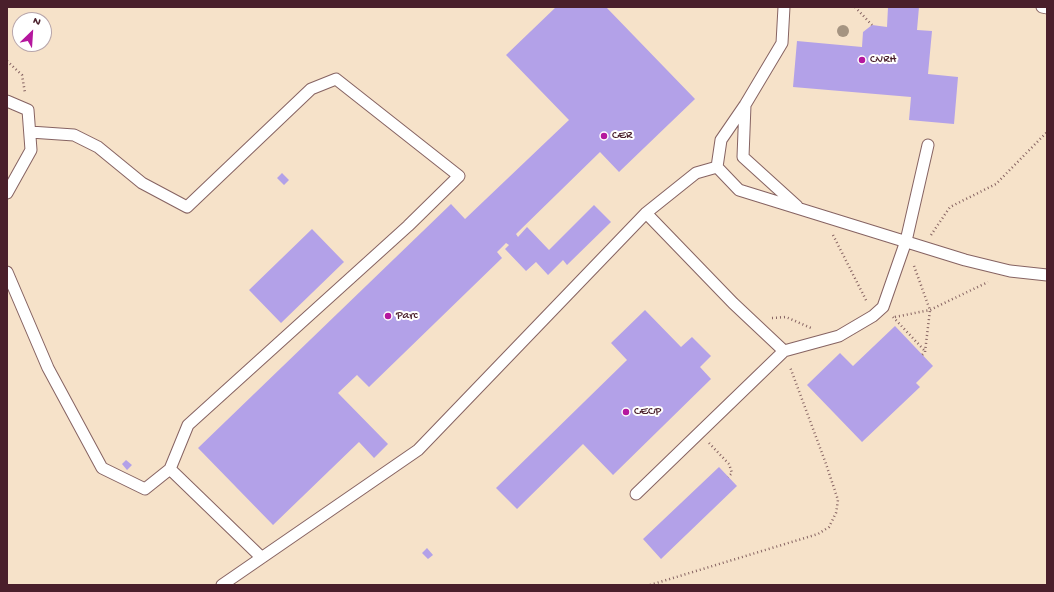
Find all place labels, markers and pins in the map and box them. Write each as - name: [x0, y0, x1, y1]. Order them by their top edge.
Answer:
- place label: CVRH: [870, 53, 896, 67]
- marker: CVRH: [857, 55, 867, 65]
- place label: CER: [612, 129, 632, 143]
- marker: CER: [599, 131, 609, 141]
- place label: Parc: [396, 309, 418, 323]
- marker: Parc: [383, 311, 393, 321]
- place label: CECP: [634, 405, 661, 419]
- marker: CECP: [621, 407, 631, 417]

